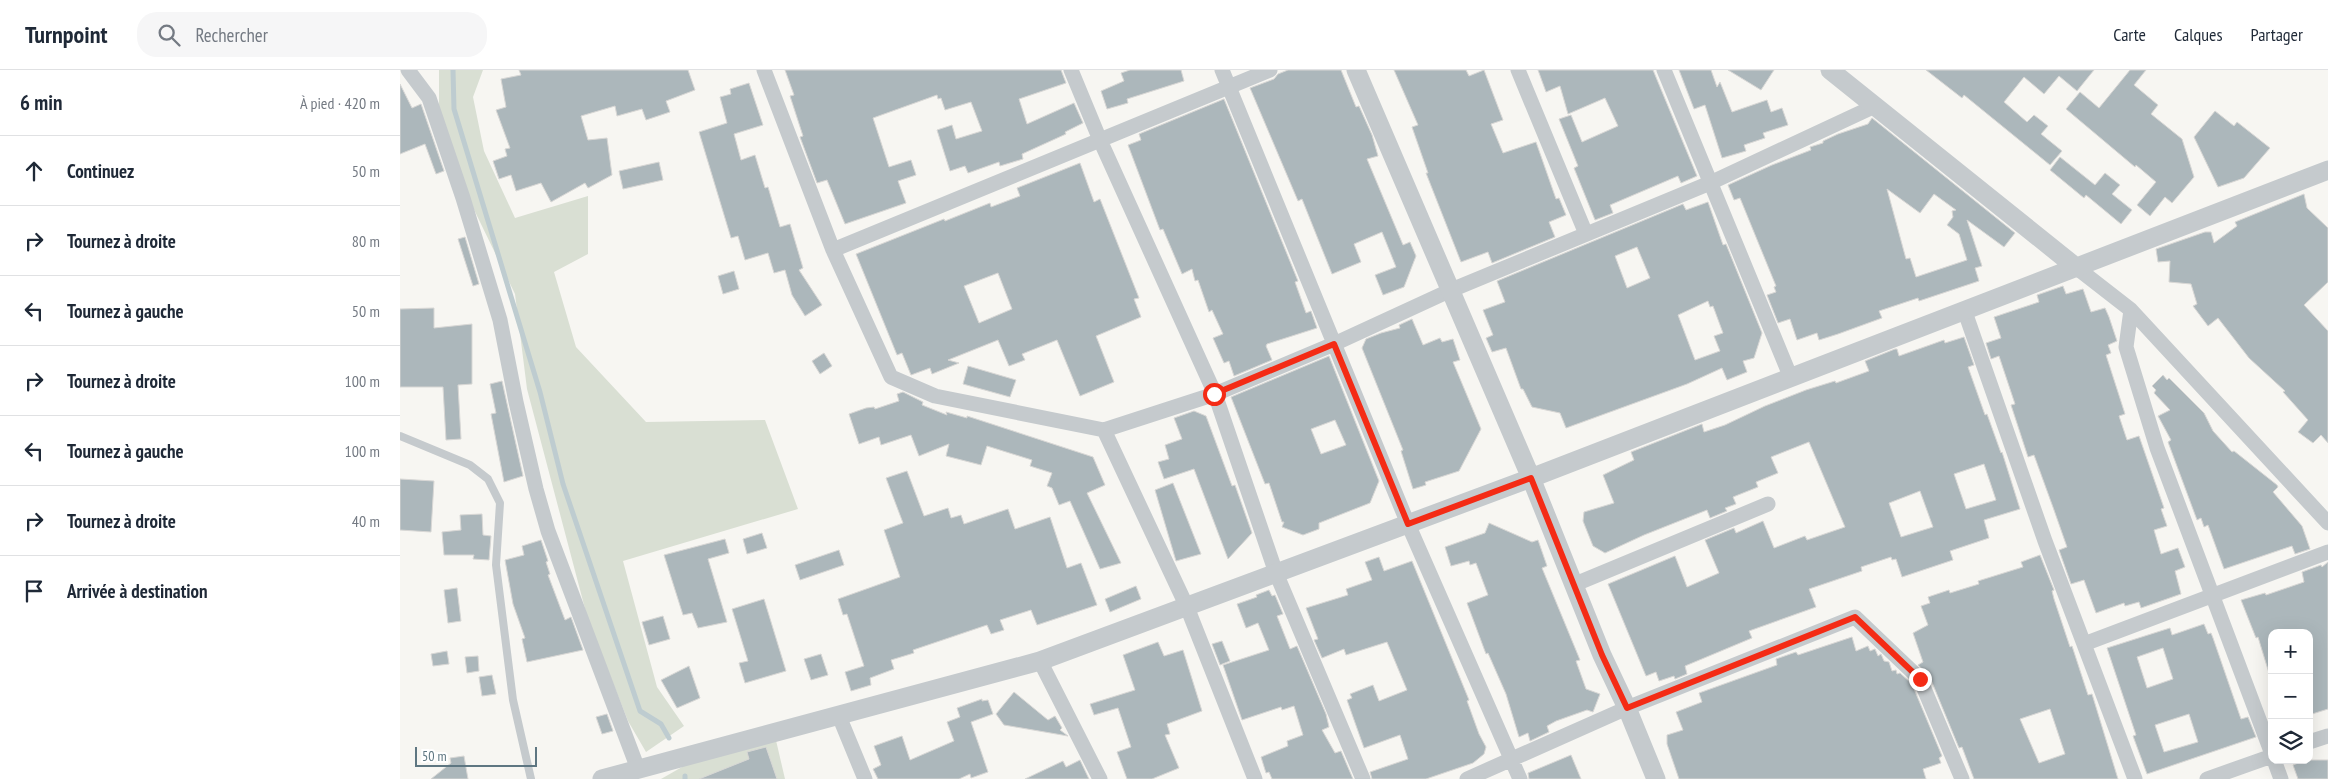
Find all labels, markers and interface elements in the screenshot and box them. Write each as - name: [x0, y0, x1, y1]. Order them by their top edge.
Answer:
- search box: [137, 12, 487, 57]
- text: Turnpoint: [25, 19, 107, 50]
- icon: search: [155, 21, 183, 49]
- text: Rechercher: [195, 23, 268, 47]
- text: Carte: [2113, 23, 2146, 46]
- text: Calques: [2174, 23, 2223, 46]
- text: Partager: [2251, 23, 2303, 46]
- text: 6 min: [20, 89, 62, 116]
- text: À pied · 420 m: [300, 93, 380, 113]
- icon: ahead: [20, 157, 48, 185]
- text: Continuez: [67, 159, 134, 183]
- text: 50 m: [352, 161, 380, 181]
- icon: right: [20, 227, 48, 255]
- text: Tournez à droite: [67, 229, 176, 253]
- text: 80 m: [352, 231, 380, 251]
- icon: left: [20, 297, 48, 325]
- text: Tournez à gauche: [67, 299, 184, 323]
- text: 50 m: [352, 301, 380, 321]
- icon: right: [20, 367, 48, 395]
- text: Tournez à droite: [67, 369, 176, 393]
- text: 100 m: [345, 371, 380, 391]
- route start: [1203, 383, 1226, 406]
- icon: left: [20, 437, 48, 465]
- text: Tournez à gauche: [67, 439, 184, 463]
- text: 100 m: [345, 441, 380, 461]
- icon: right: [20, 507, 48, 535]
- text: Tournez à droite: [67, 509, 176, 533]
- text: 40 m: [352, 511, 380, 531]
- icon: arrive: [20, 577, 48, 605]
- text: Arrivée à destination: [67, 579, 208, 603]
- map controls: [2268, 629, 2313, 764]
- button: +: [2268, 629, 2313, 674]
- route end: [1909, 668, 1932, 691]
- button: −: [2268, 674, 2313, 719]
- button: layers: [2268, 719, 2313, 764]
- scale bar: [415, 744, 538, 767]
- text: 50 m: [422, 747, 447, 765]

